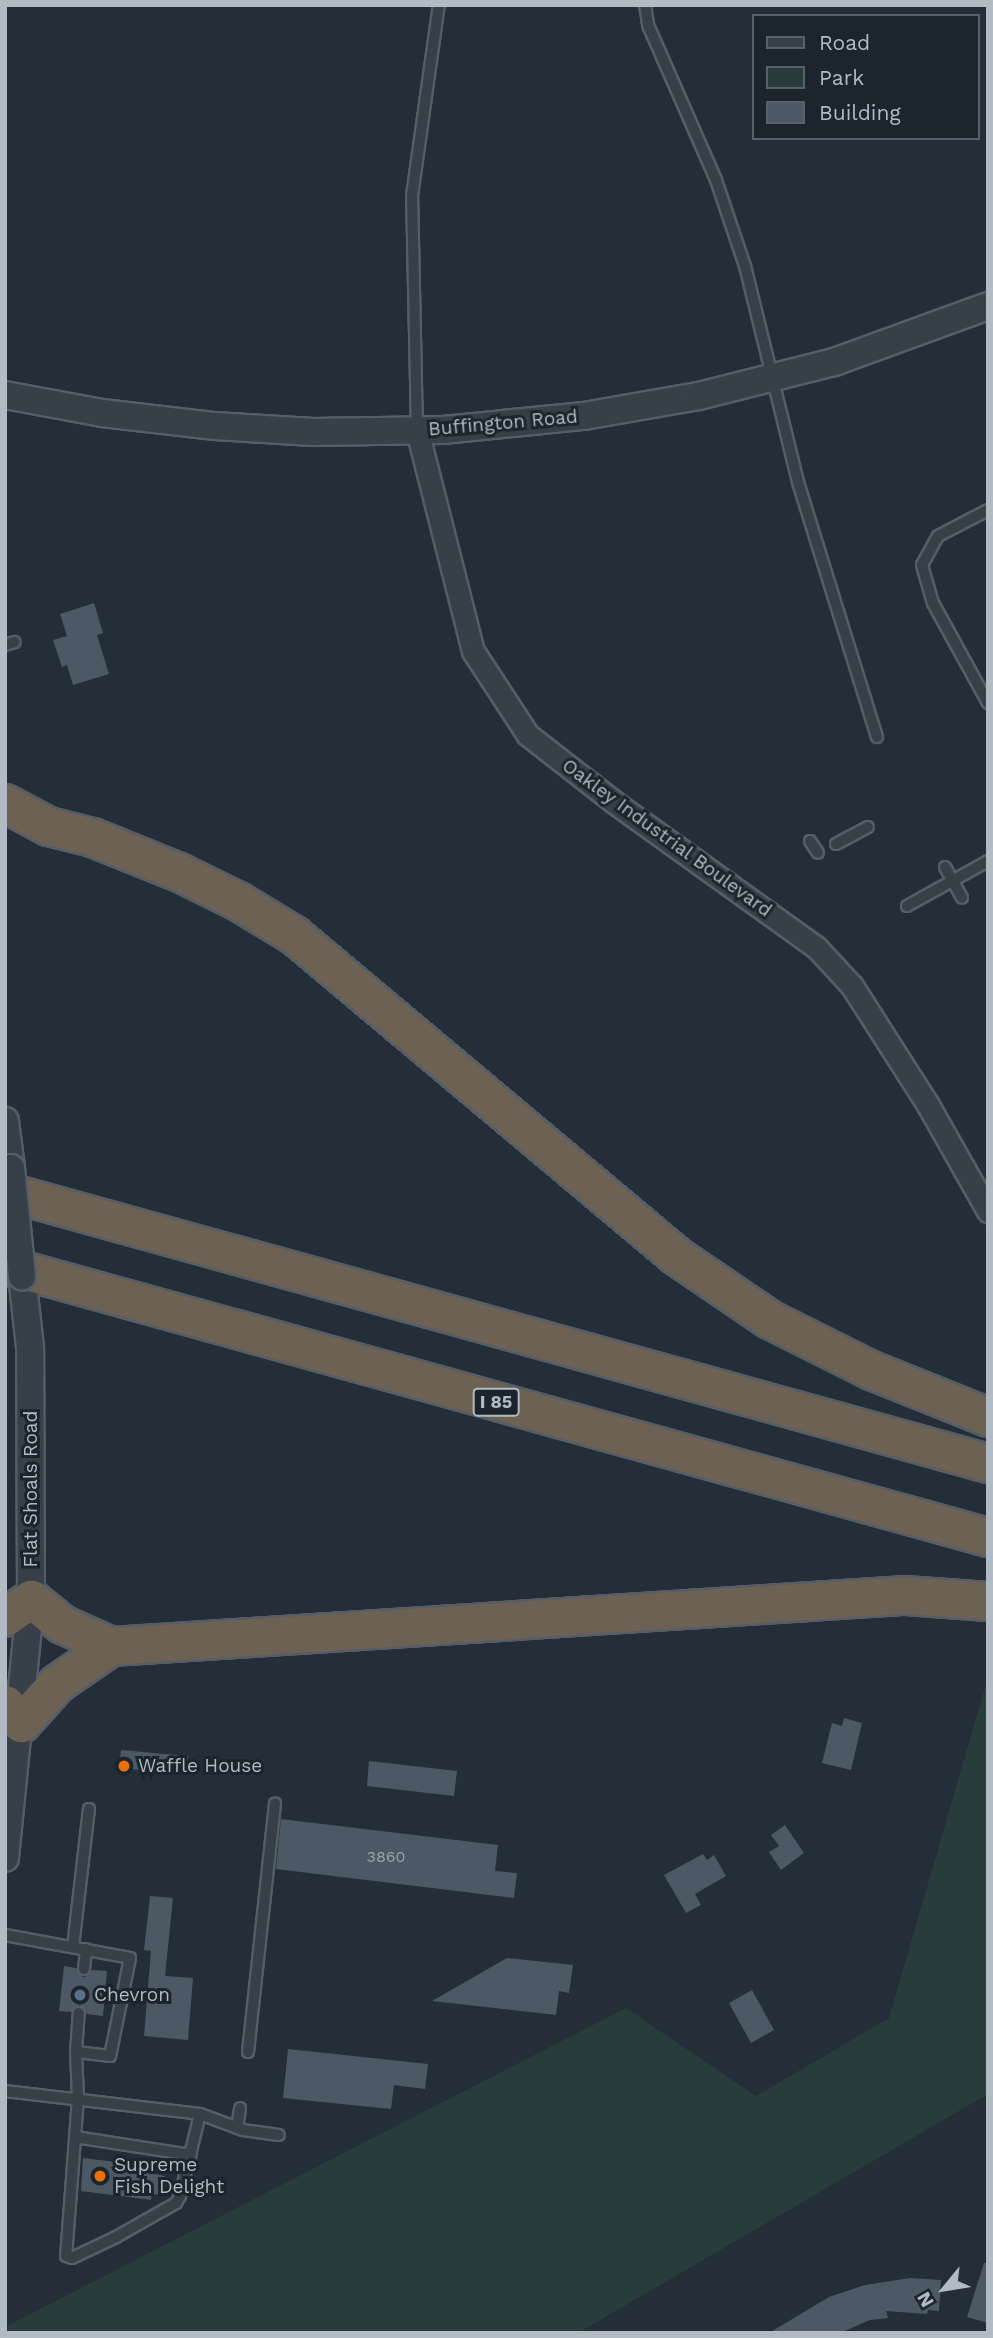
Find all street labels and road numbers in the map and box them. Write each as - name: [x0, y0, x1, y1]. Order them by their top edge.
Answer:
- street label: Buffington Road: [427, 405, 579, 441]
- street label: Oakley Industrial Boulevard: [557, 754, 777, 922]
- road number: I 85: [472, 1387, 520, 1416]
- street label: Flat Shoals Road: [20, 1411, 42, 1567]

